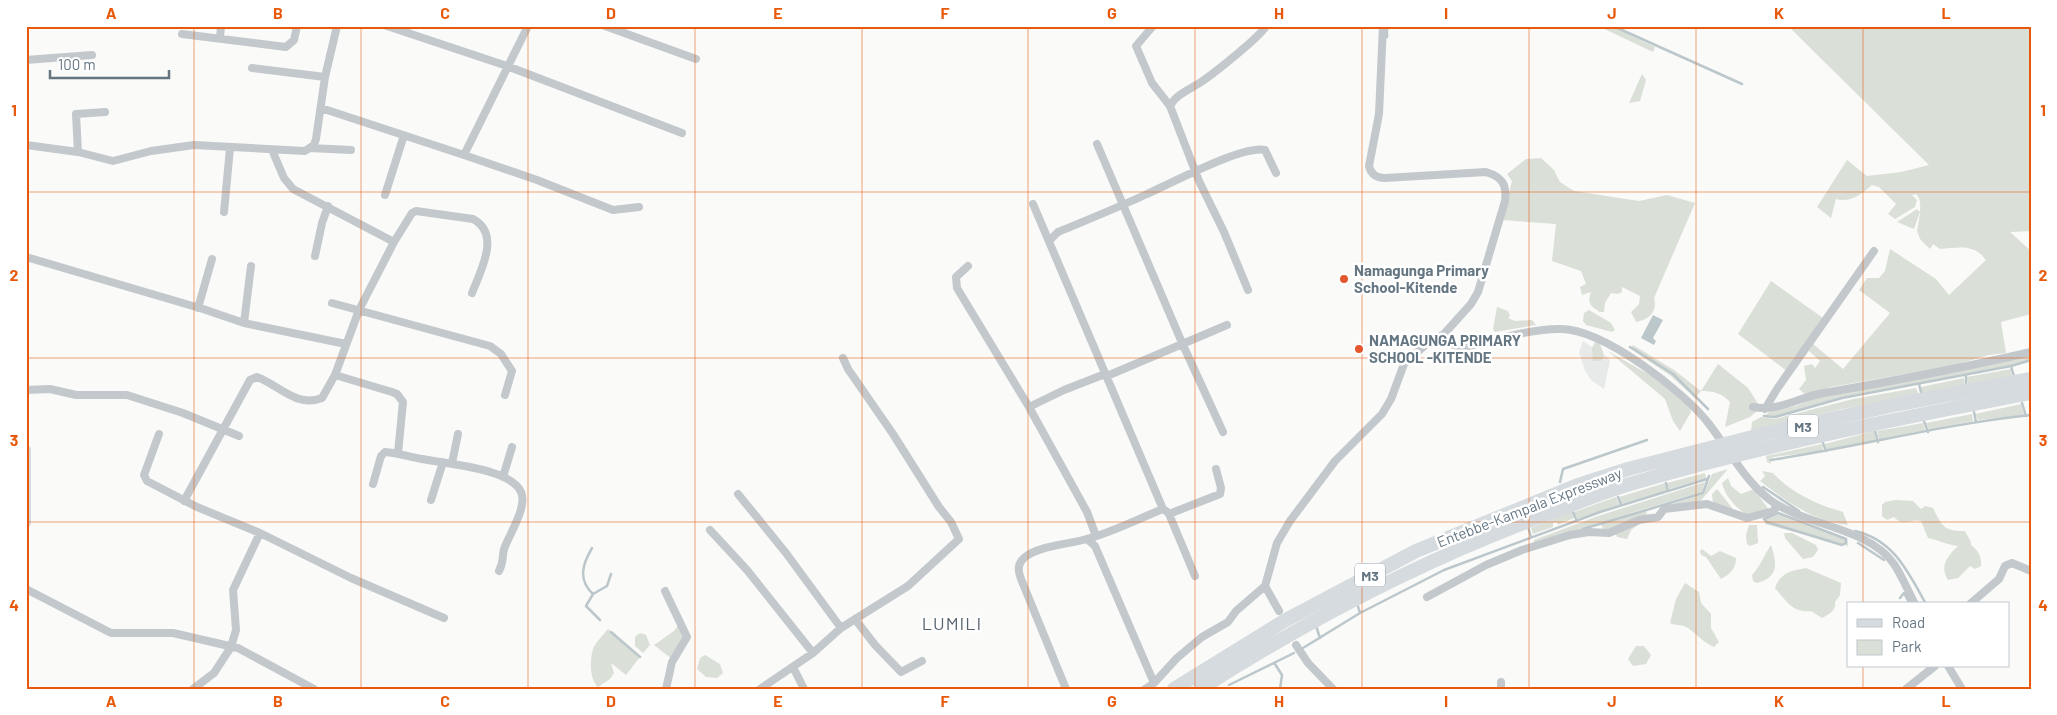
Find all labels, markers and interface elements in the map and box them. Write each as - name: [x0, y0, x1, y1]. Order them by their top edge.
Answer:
- text: A: [106, 3, 117, 22]
- text: B: [273, 3, 283, 22]
- text: C: [440, 3, 450, 22]
- text: D: [606, 3, 616, 22]
- text: E: [773, 3, 783, 22]
- text: F: [941, 3, 950, 22]
- text: G: [1107, 3, 1117, 22]
- text: H: [1274, 3, 1284, 22]
- text: I: [1444, 3, 1448, 22]
- text: J: [1607, 3, 1617, 22]
- text: K: [1774, 3, 1784, 22]
- text: L: [1941, 3, 1951, 22]
- scale bar: [50, 48, 169, 80]
- text: 100 m: [58, 55, 96, 73]
- text: 1: [11, 100, 17, 119]
- text: 1: [2040, 100, 2046, 119]
- place label: Namagunga Primary School-Kitende: [1354, 261, 1489, 296]
- text: 2: [10, 265, 19, 284]
- text: 2: [2039, 265, 2048, 284]
- marker: Namagunga Primary School-Kitende: [1338, 273, 1350, 285]
- place label: NAMAGUNGA PRIMARY SCHOOL -KITENDE: [1369, 331, 1521, 366]
- marker: NAMAGUNGA PRIMARY SCHOOL -KITENDE: [1353, 343, 1365, 355]
- road number: M3: [1788, 414, 1818, 438]
- text: 3: [10, 430, 18, 449]
- text: 3: [2039, 430, 2047, 449]
- street label: Entebbe-Kampala Expressway: [1434, 463, 1624, 551]
- road number: M3: [1355, 564, 1385, 586]
- text: 4: [9, 595, 19, 614]
- text: 4: [2038, 595, 2048, 614]
- legend: [1847, 602, 2010, 668]
- district label: LUMILI: [922, 612, 982, 634]
- text: Road: [1892, 613, 1925, 631]
- text: Park: [1892, 637, 1922, 655]
- text: A: [106, 691, 117, 710]
- text: B: [273, 691, 283, 710]
- text: C: [440, 691, 450, 710]
- text: D: [606, 691, 616, 710]
- text: E: [773, 691, 783, 710]
- text: F: [941, 691, 950, 710]
- text: G: [1107, 691, 1117, 710]
- text: H: [1274, 691, 1284, 710]
- text: I: [1444, 691, 1448, 710]
- text: J: [1607, 691, 1617, 710]
- text: K: [1774, 691, 1784, 710]
- text: L: [1941, 691, 1951, 710]

